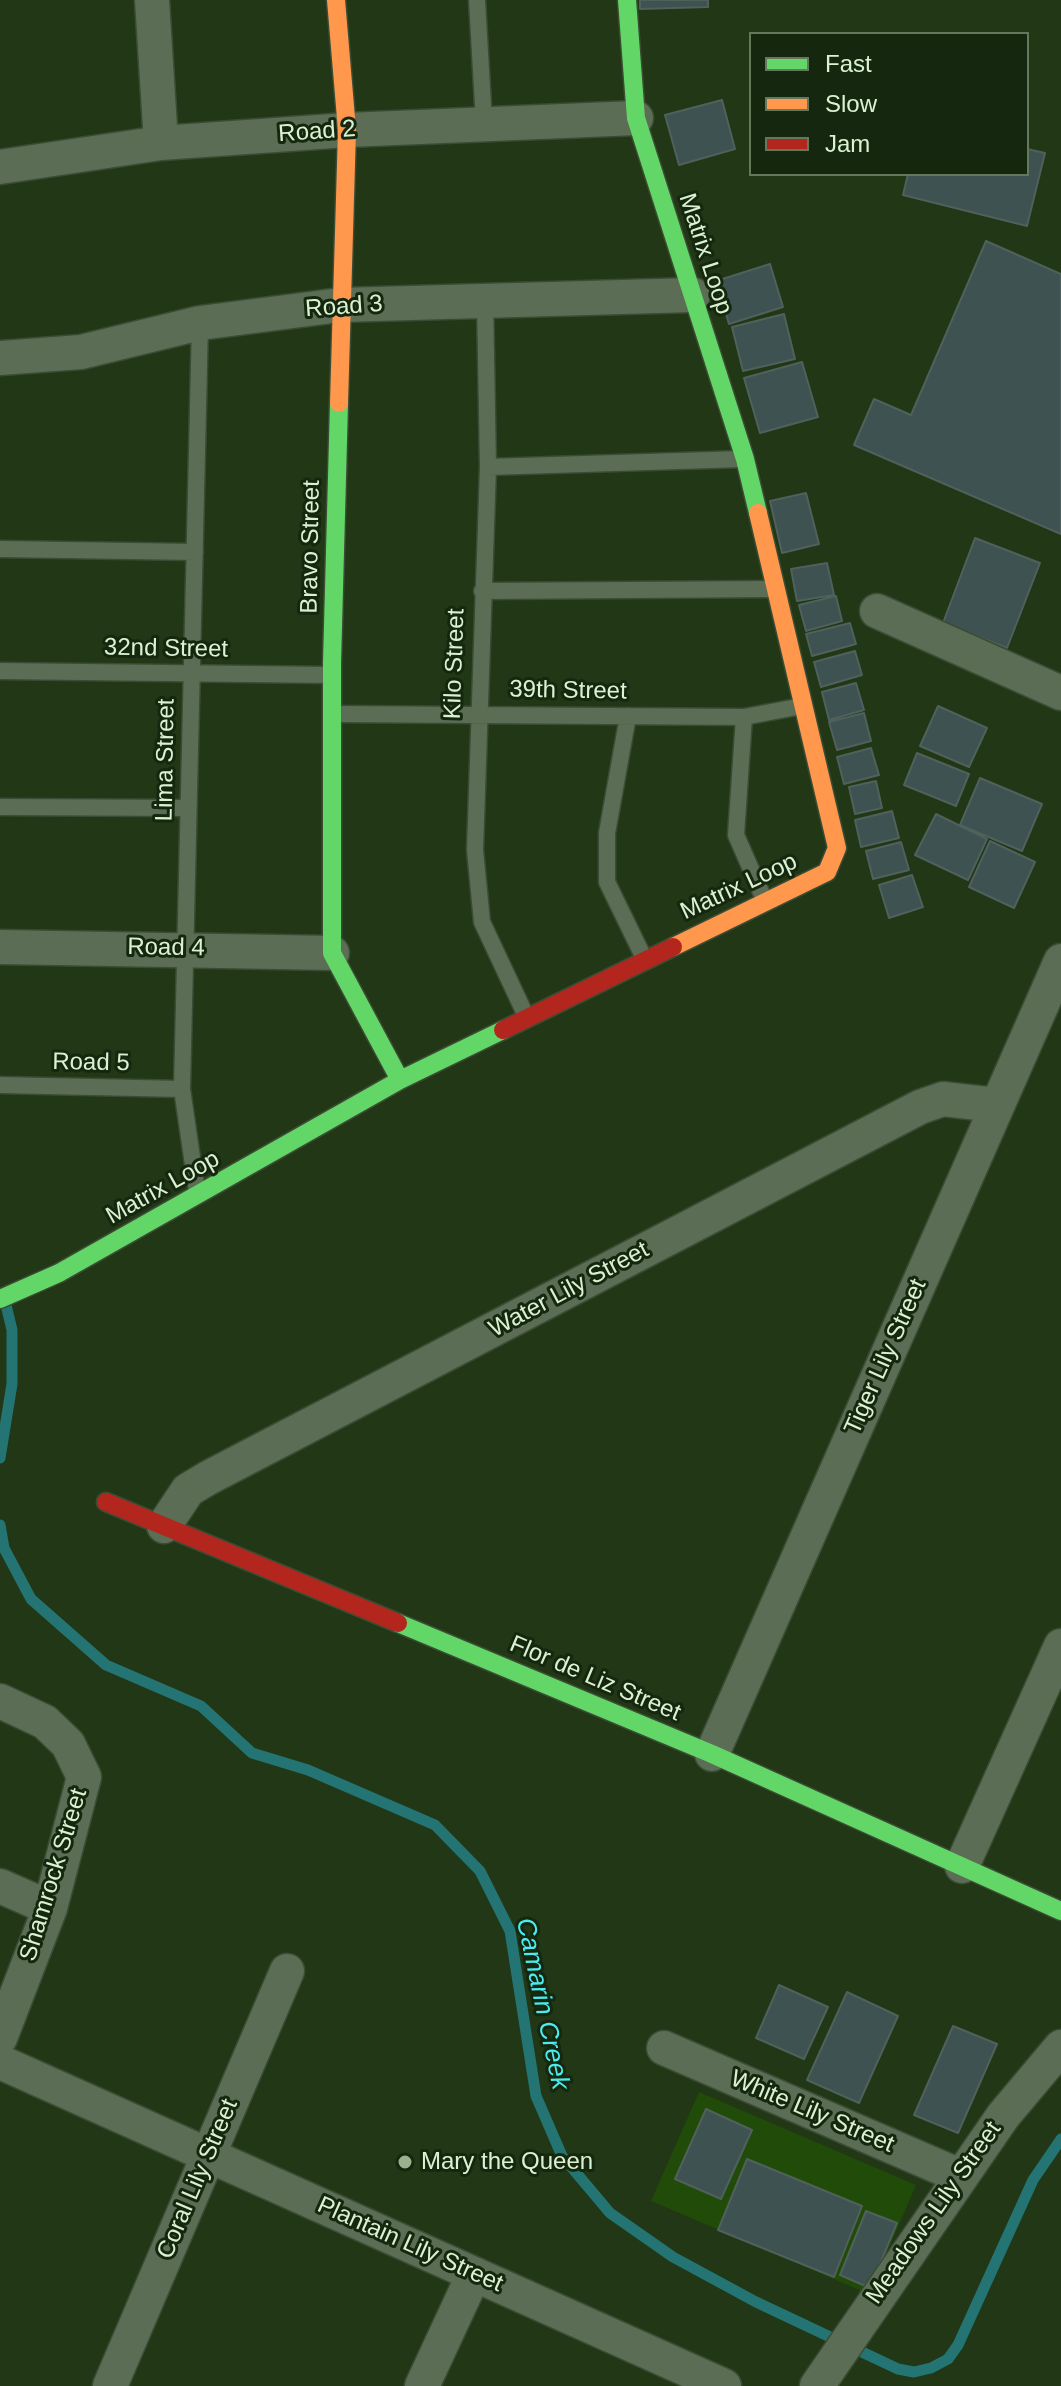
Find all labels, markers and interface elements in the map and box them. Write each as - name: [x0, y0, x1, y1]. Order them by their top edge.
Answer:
- legend: [749, 32, 1029, 176]
- text: Fast: [825, 50, 872, 77]
- text: Slow: [825, 90, 877, 117]
- street label: Road 2: [277, 115, 357, 149]
- text: Jam: [825, 130, 870, 157]
- street label: Matrix Loop: [672, 190, 738, 318]
- street label: Road 3: [304, 290, 384, 324]
- street label: Bravo Street: [295, 480, 327, 614]
- street label: Kilo Street: [439, 608, 471, 720]
- street label: 32nd Street: [104, 634, 228, 664]
- street label: 39th Street: [509, 676, 627, 706]
- street label: Lima Street: [151, 698, 181, 822]
- street label: Matrix Loop: [676, 847, 802, 927]
- street label: Road 4: [127, 933, 205, 963]
- street label: Road 5: [52, 1048, 130, 1078]
- street label: Matrix Loop: [101, 1145, 225, 1231]
- street label: Water Lily Street: [484, 1236, 654, 1344]
- street label: Tiger Lily Street: [839, 1275, 933, 1439]
- street label: Flor de Liz Street: [505, 1630, 685, 1728]
- street label: Shamrock Street: [14, 1785, 94, 1965]
- water label: Camarin Creek: [509, 1915, 575, 2093]
- street label: White Lily Street: [726, 2065, 898, 2159]
- street label: Coral Lily Street: [151, 2095, 245, 2263]
- street label: Meadows Lily Street: [860, 2116, 1008, 2310]
- place label: Mary the Queen: [421, 2148, 593, 2176]
- marker: Mary the Queen: [396, 2153, 414, 2171]
- street label: Plantain Lily Street: [313, 2191, 507, 2299]

